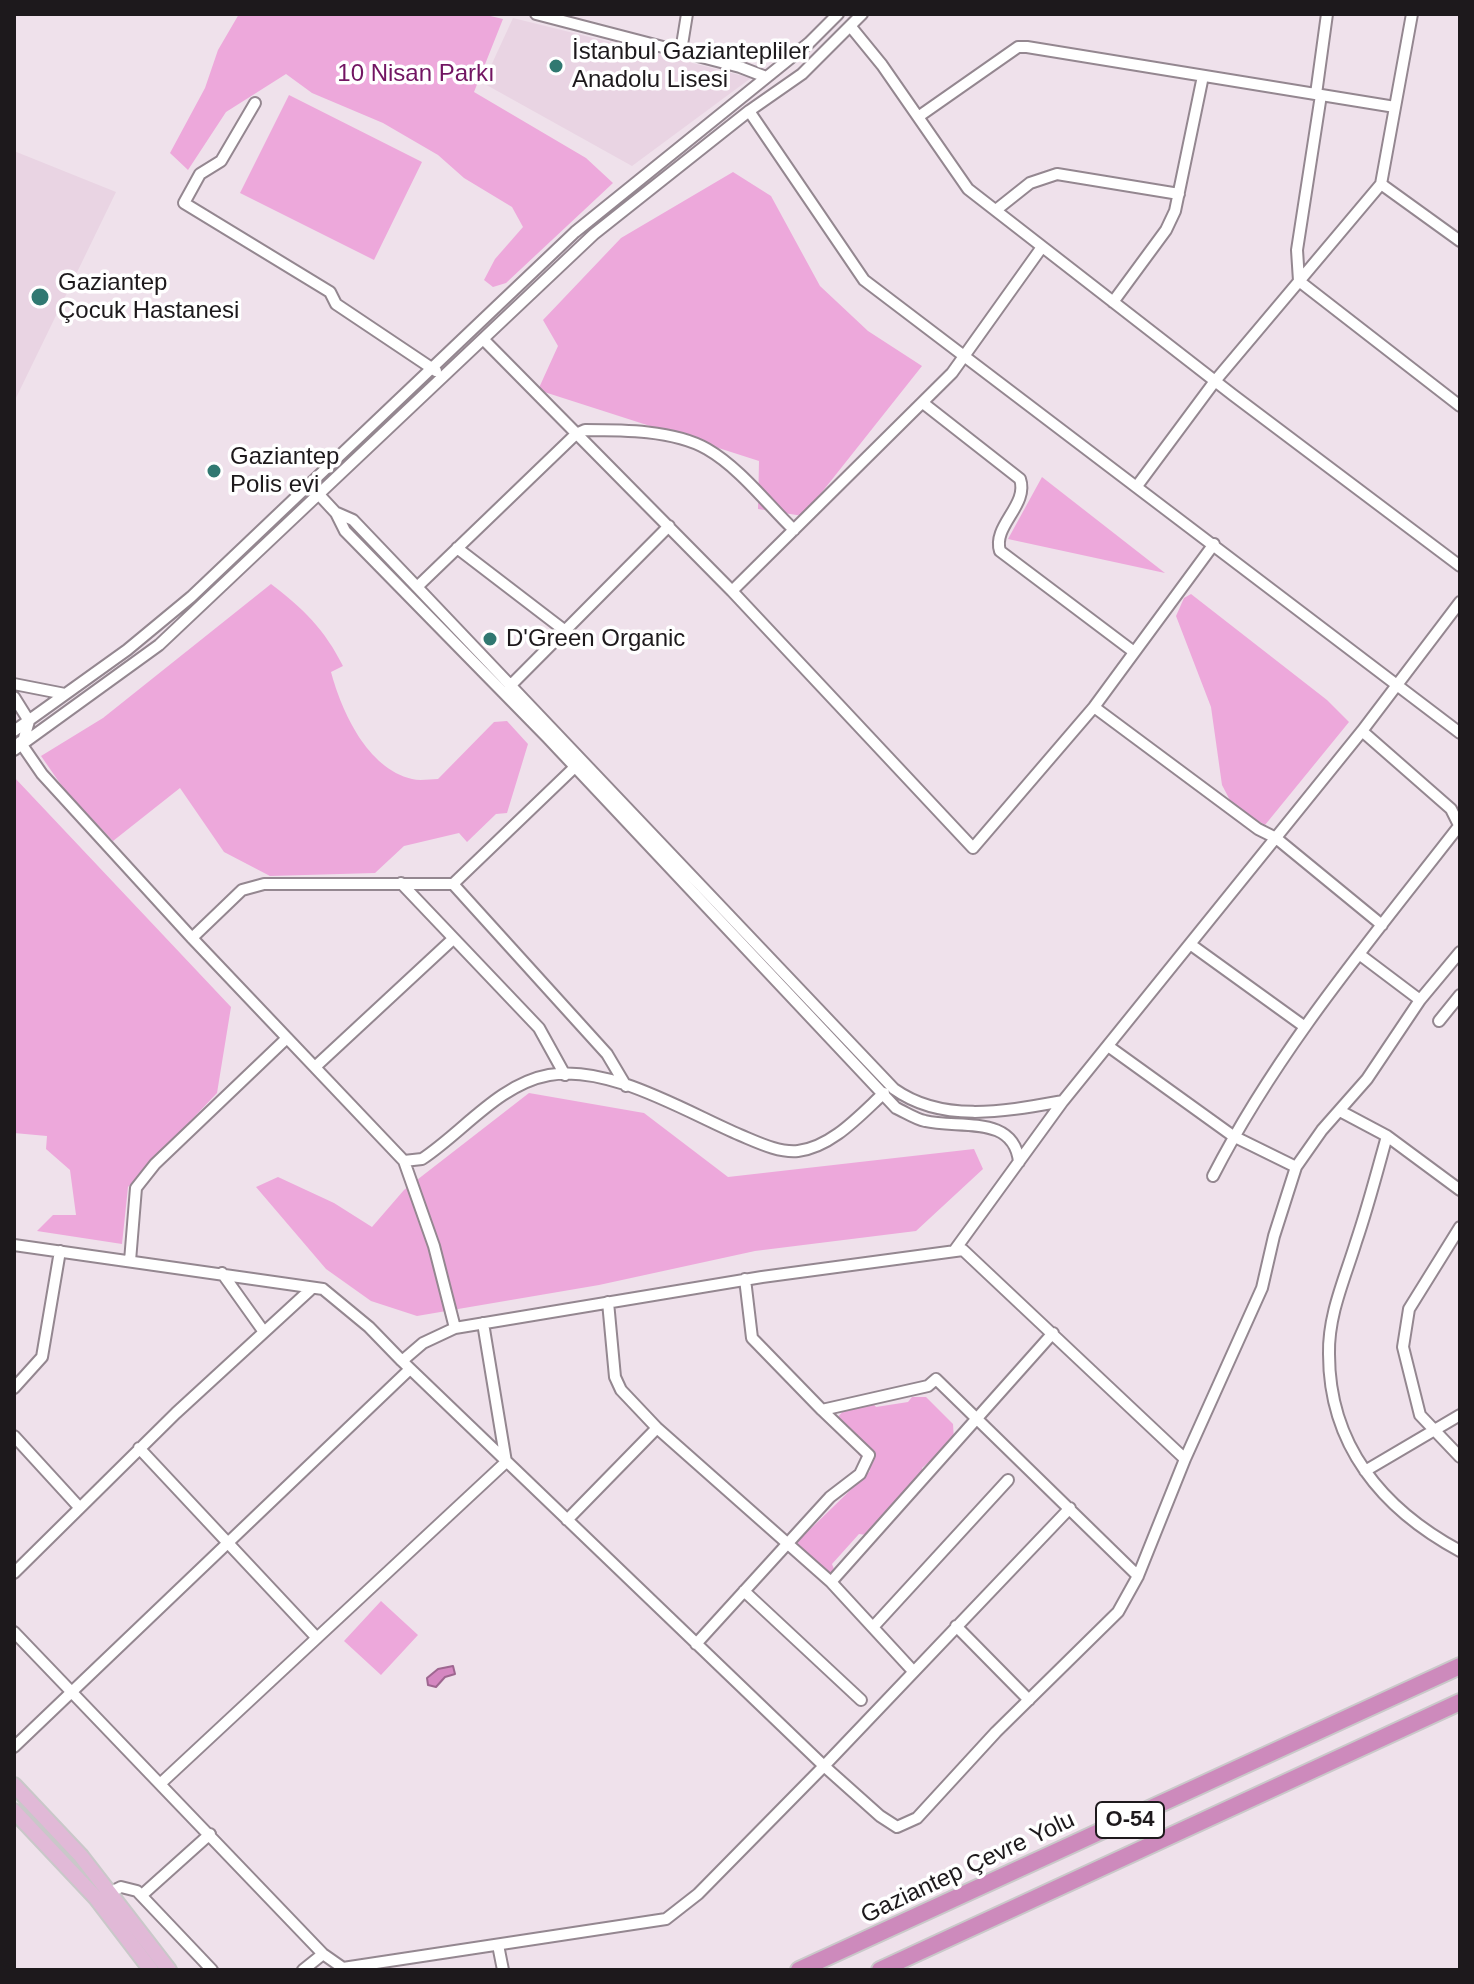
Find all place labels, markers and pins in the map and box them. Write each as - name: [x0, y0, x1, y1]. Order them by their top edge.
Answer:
- place label: İstanbul Gaziantepliler Anadolu Lisesi: [572, 38, 809, 94]
- marker: İstanbul Gaziantepliler Anadolu Lisesi: [547, 57, 565, 75]
- place label: Gaziantep Çocuk Hastanesi: [58, 269, 239, 325]
- marker: Gaziantep Çocuk Hastanesi: [29, 286, 51, 308]
- place label: Gaziantep Polis evi: [230, 443, 339, 499]
- marker: Gaziantep Polis evi: [205, 462, 223, 480]
- place label: D'Green Organic: [506, 625, 685, 653]
- marker: D'Green Organic: [481, 630, 499, 648]

